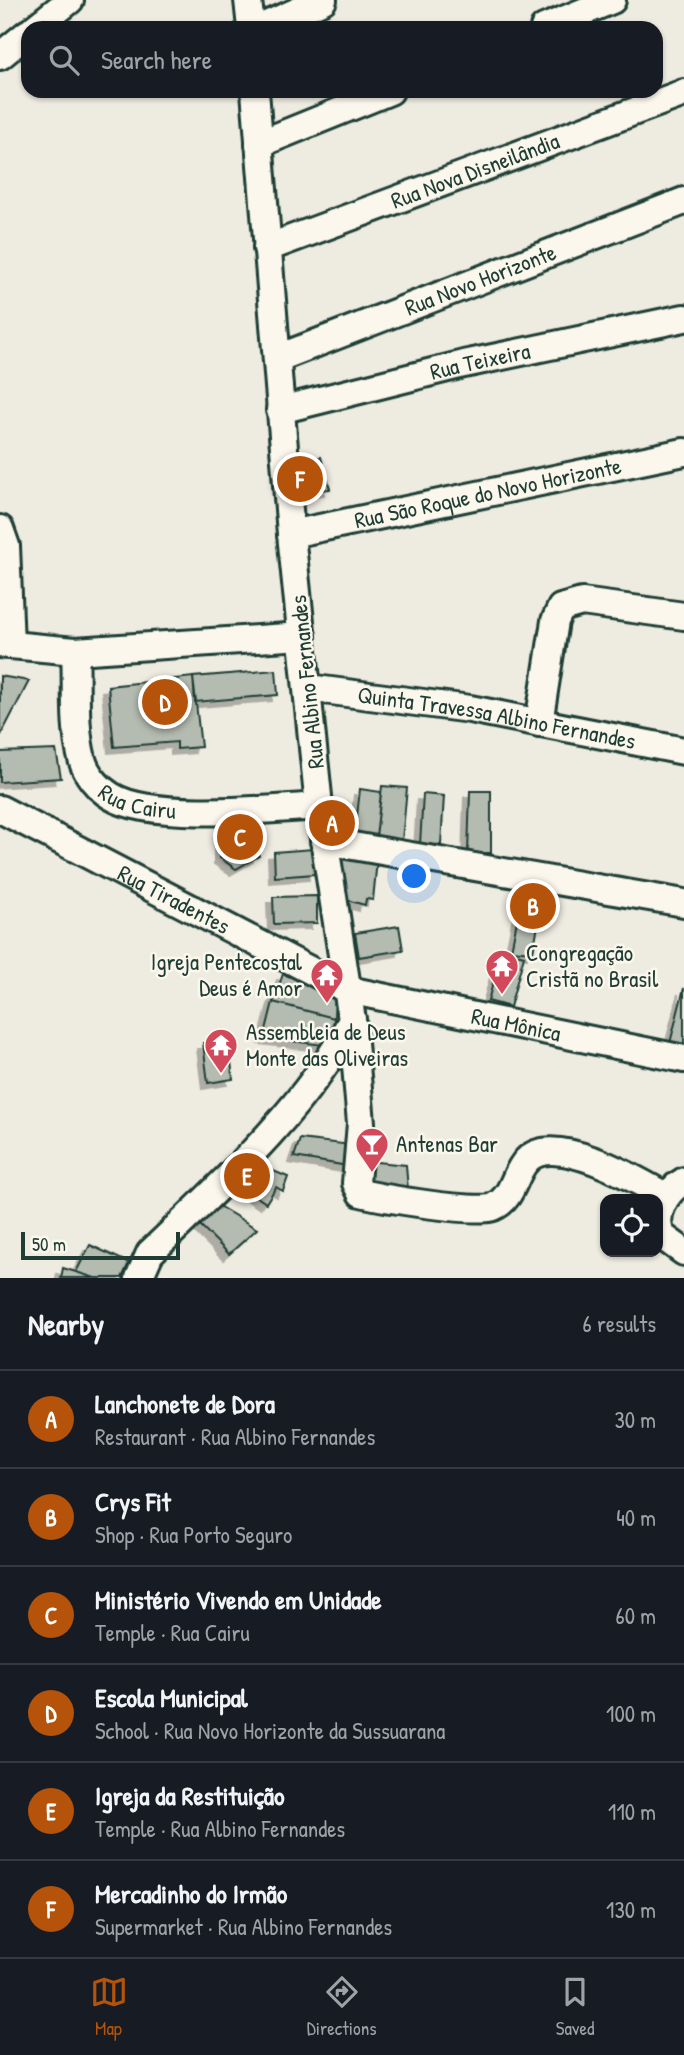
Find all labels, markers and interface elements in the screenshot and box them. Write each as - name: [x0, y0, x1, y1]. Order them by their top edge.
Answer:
- search box: [21, 21, 663, 98]
- icon: search: [45, 41, 83, 79]
- text: Search here: [101, 42, 212, 77]
- street label: Rua Nova Disneilândia: [386, 125, 563, 216]
- street label: Rua Novo Horizonte: [400, 236, 560, 323]
- street label: Rua Teixeira: [427, 335, 533, 387]
- street label: Rua São Roque do Novo Horizonte: [351, 450, 624, 535]
- pin: F: [277, 453, 323, 505]
- street label: Rua Albino Fernandes: [282, 594, 331, 770]
- pin: D: [142, 676, 188, 728]
- street label: Quinta Travessa Albino Fernandes: [356, 679, 639, 756]
- street label: Rua Cairu: [92, 776, 177, 826]
- pin: A: [309, 797, 355, 849]
- pin: C: [217, 811, 263, 863]
- street label: Rua Tiradentes: [113, 857, 236, 941]
- your location: [397, 859, 431, 893]
- pin: B: [510, 880, 556, 932]
- place label: Congregação Cristã no Brasil: [526, 937, 659, 994]
- place label: Igreja Pentecostal Deus é Amor: [151, 946, 303, 1003]
- temple icon: Congregação Cristã no Brasil: [483, 947, 521, 996]
- temple icon: Igreja Pentecostal Deus é Amor: [308, 956, 346, 1005]
- street label: Rua Mônica: [469, 1000, 564, 1048]
- place label: Assembleia de Deus Monte das Oliveiras: [246, 1016, 408, 1073]
- temple icon: Assembleia de Deus Monte das Oliveiras: [202, 1026, 240, 1075]
- bar icon: Antenas Bar: [353, 1125, 391, 1174]
- place label: Antenas Bar: [396, 1128, 498, 1159]
- pin: E: [224, 1150, 270, 1202]
- map controls: [600, 1194, 663, 1257]
- button: locate: [600, 1194, 663, 1257]
- scale bar: [21, 1229, 180, 1261]
- text: 50 m: [32, 1231, 66, 1257]
- text: Nearby: [28, 1304, 104, 1344]
- text: 6 results: [583, 1308, 656, 1339]
- text: Lanchonete de Dora: [95, 1386, 275, 1421]
- text: A: [45, 1404, 57, 1435]
- text: 30 m: [614, 1404, 656, 1435]
- text: Restaurant · Rua Albino Fernandes: [95, 1421, 375, 1452]
- text: Crys Fit: [95, 1484, 171, 1519]
- text: B: [45, 1502, 57, 1533]
- text: 40 m: [616, 1502, 656, 1533]
- text: Shop · Rua Porto Seguro: [95, 1519, 292, 1550]
- text: Ministério Vivendo em Unidade: [95, 1582, 382, 1617]
- text: C: [45, 1600, 57, 1631]
- text: 60 m: [616, 1600, 656, 1631]
- text: Temple · Rua Cairu: [95, 1617, 250, 1648]
- text: Escola Municipal: [95, 1680, 248, 1715]
- text: D: [46, 1698, 56, 1729]
- text: 100 m: [606, 1698, 656, 1729]
- text: School · Rua Novo Horizonte da Sussuarana: [95, 1715, 445, 1746]
- text: Igreja da Restituição: [95, 1778, 285, 1813]
- text: E: [46, 1796, 56, 1827]
- text: 110 m: [608, 1796, 656, 1827]
- text: Temple · Rua Albino Fernandes: [95, 1813, 345, 1844]
- text: Mercadinho do Irmão: [95, 1876, 287, 1911]
- text: F: [47, 1894, 55, 1925]
- text: 130 m: [606, 1894, 656, 1925]
- text: Supermarket · Rua Albino Fernandes: [95, 1911, 392, 1942]
- tab: Map: [90, 1973, 128, 2041]
- tab: Directions: [307, 1973, 377, 2041]
- tab: Saved: [556, 1973, 594, 2041]

